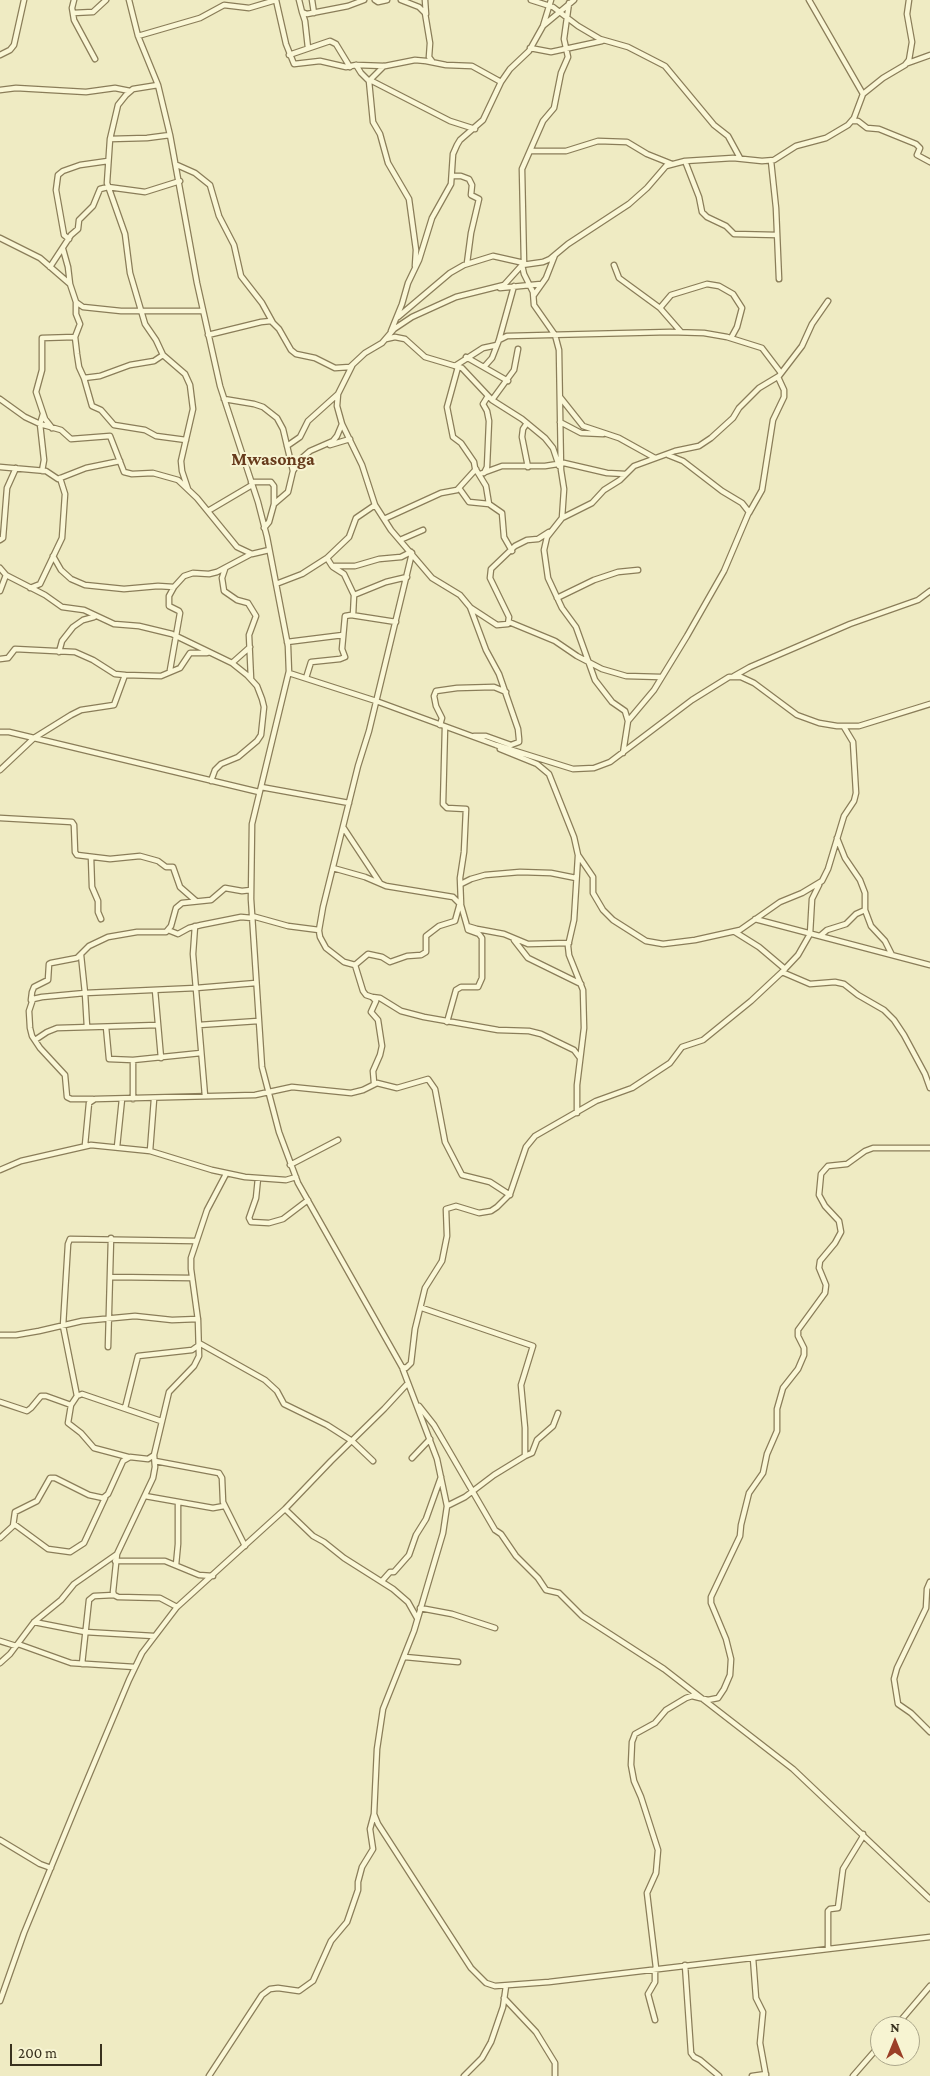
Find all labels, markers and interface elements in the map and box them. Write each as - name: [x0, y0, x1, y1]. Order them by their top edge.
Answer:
- district label: Mwasonga: [231, 448, 315, 470]
- north arrow: [870, 2016, 920, 2066]
- text: N: [890, 2019, 900, 2035]
- scale bar: [12, 2034, 105, 2066]
- text: 200 m: [18, 2045, 57, 2061]

